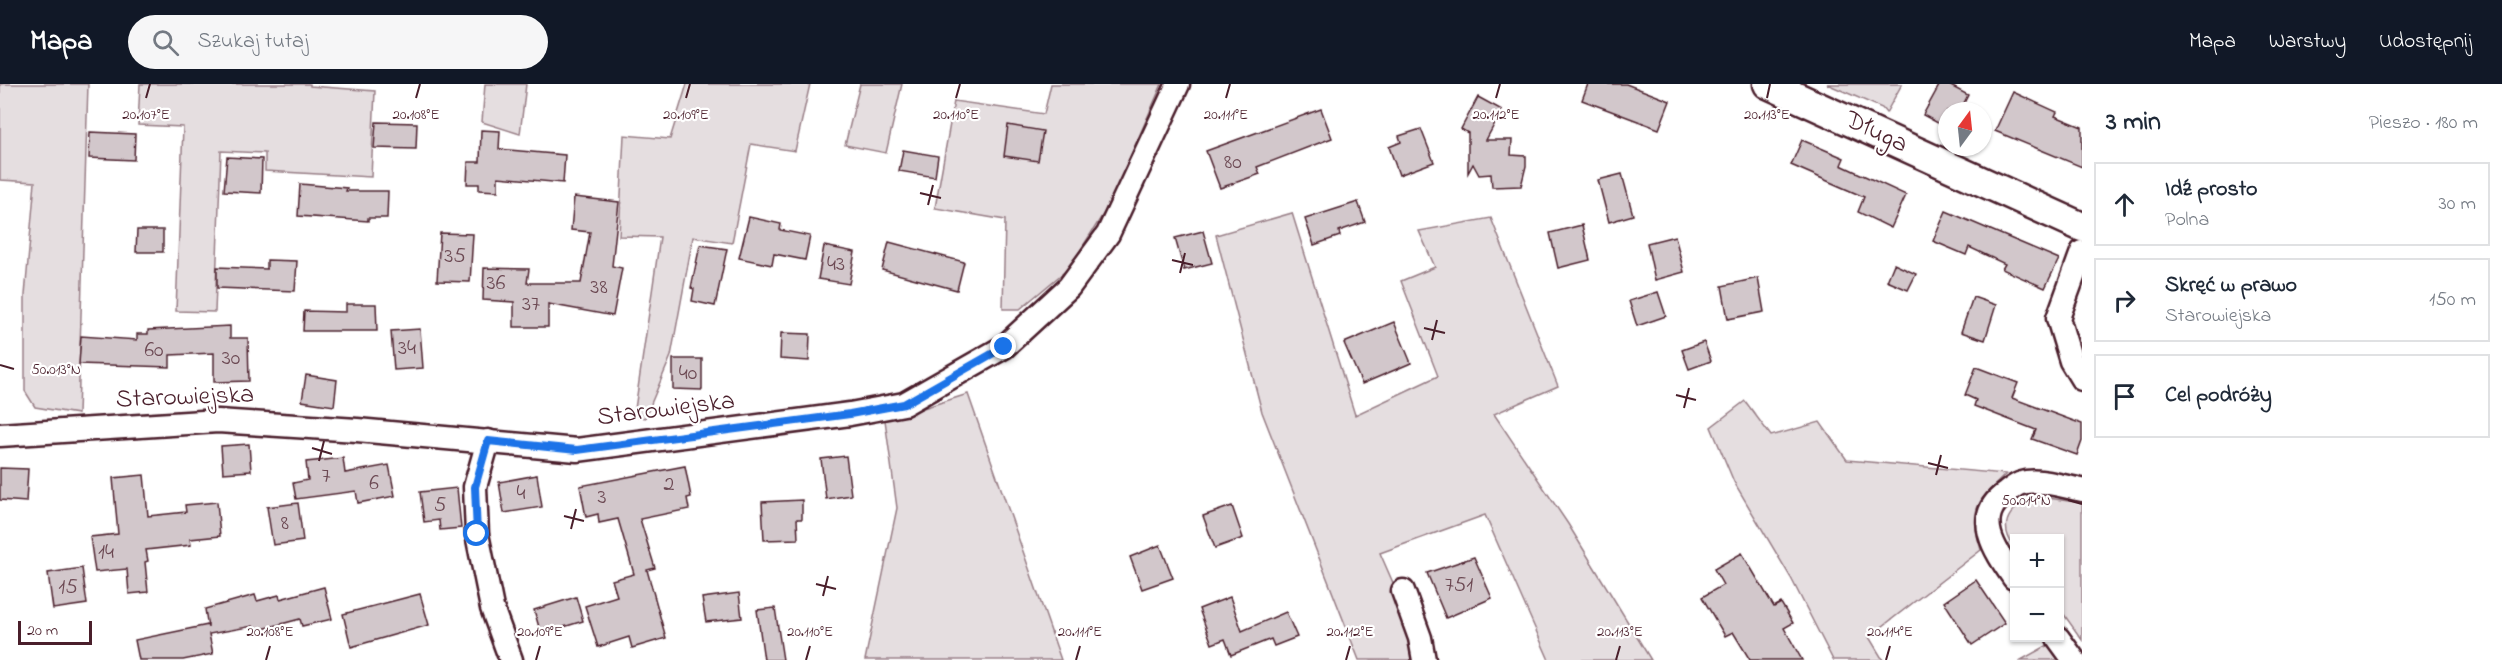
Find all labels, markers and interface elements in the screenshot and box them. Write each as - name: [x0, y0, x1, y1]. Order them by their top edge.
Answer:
- search box: [128, 15, 548, 69]
- text: Mapa: [30, 22, 92, 63]
- icon: search: [149, 26, 182, 59]
- text: Szukaj tutaj: [197, 26, 308, 58]
- text: Mapa: [2189, 27, 2236, 57]
- text: Warstwy: [2269, 27, 2346, 57]
- text: Udostępnij: [2379, 27, 2472, 57]
- street label: Długa: [1837, 102, 1914, 164]
- north arrow: [1938, 102, 1992, 156]
- text: 20.107°E: [122, 104, 170, 126]
- text: 20.108°E: [393, 104, 439, 126]
- text: 20.109°E: [663, 104, 709, 126]
- text: 20.110°E: [933, 104, 979, 126]
- text: 20.111°E: [1204, 104, 1248, 126]
- text: 20.112°E: [1472, 104, 1520, 126]
- text: 20.113°E: [1744, 104, 1790, 126]
- text: 3 min: [2106, 104, 2161, 142]
- text: Pieszo · 180 m: [2369, 109, 2478, 138]
- house number: 80: [1224, 147, 1242, 179]
- text: Idź prosto: [2165, 174, 2258, 206]
- icon: ahead: [2108, 188, 2141, 221]
- text: 30 m: [2439, 190, 2476, 219]
- text: Polna: [2165, 206, 2209, 235]
- house number: 35: [444, 241, 466, 273]
- house number: 43: [827, 249, 845, 281]
- house number: 36: [487, 268, 506, 300]
- text: Skręć w prawo: [2165, 270, 2297, 302]
- house number: 38: [590, 272, 608, 304]
- icon: right: [2108, 284, 2141, 317]
- text: 150 m: [2429, 286, 2476, 315]
- house number: 37: [522, 289, 540, 321]
- text: Starowiejska: [2165, 302, 2271, 331]
- house number: 34: [398, 333, 416, 365]
- route end: [990, 333, 1016, 359]
- house number: 60: [144, 335, 164, 367]
- house number: 30: [222, 343, 240, 375]
- house number: 40: [679, 358, 697, 390]
- text: 50.013°N: [31, 359, 81, 381]
- street label: Starowiejska: [115, 377, 255, 419]
- icon: arrive: [2108, 380, 2141, 413]
- text: Cel podróży: [2165, 380, 2272, 412]
- street label: Starowiejska: [595, 383, 737, 437]
- house number: 7: [321, 461, 331, 493]
- house number: 6: [369, 468, 379, 500]
- house number: 2: [664, 469, 675, 501]
- house number: 4: [516, 478, 526, 510]
- house number: 3: [597, 482, 607, 514]
- house number: 5: [434, 490, 446, 522]
- text: 50.014°N: [2001, 490, 2051, 512]
- house number: 8: [281, 508, 289, 540]
- route start: [463, 520, 489, 546]
- map controls: [2010, 534, 2064, 642]
- button: +: [2010, 534, 2064, 588]
- house number: 14: [98, 537, 114, 569]
- house number: 751: [1445, 570, 1473, 602]
- house number: 15: [58, 572, 78, 604]
- button: −: [2010, 588, 2064, 642]
- scale bar: [18, 618, 92, 646]
- text: 20 m: [27, 619, 58, 643]
- text: 20.108°E: [247, 621, 293, 643]
- text: 20.109°E: [517, 621, 563, 643]
- text: 20.110°E: [787, 621, 833, 643]
- text: 20.111°E: [1058, 621, 1102, 643]
- text: 20.112°E: [1326, 621, 1374, 643]
- text: 20.113°E: [1597, 621, 1643, 643]
- text: 20.114°E: [1867, 621, 1913, 643]

